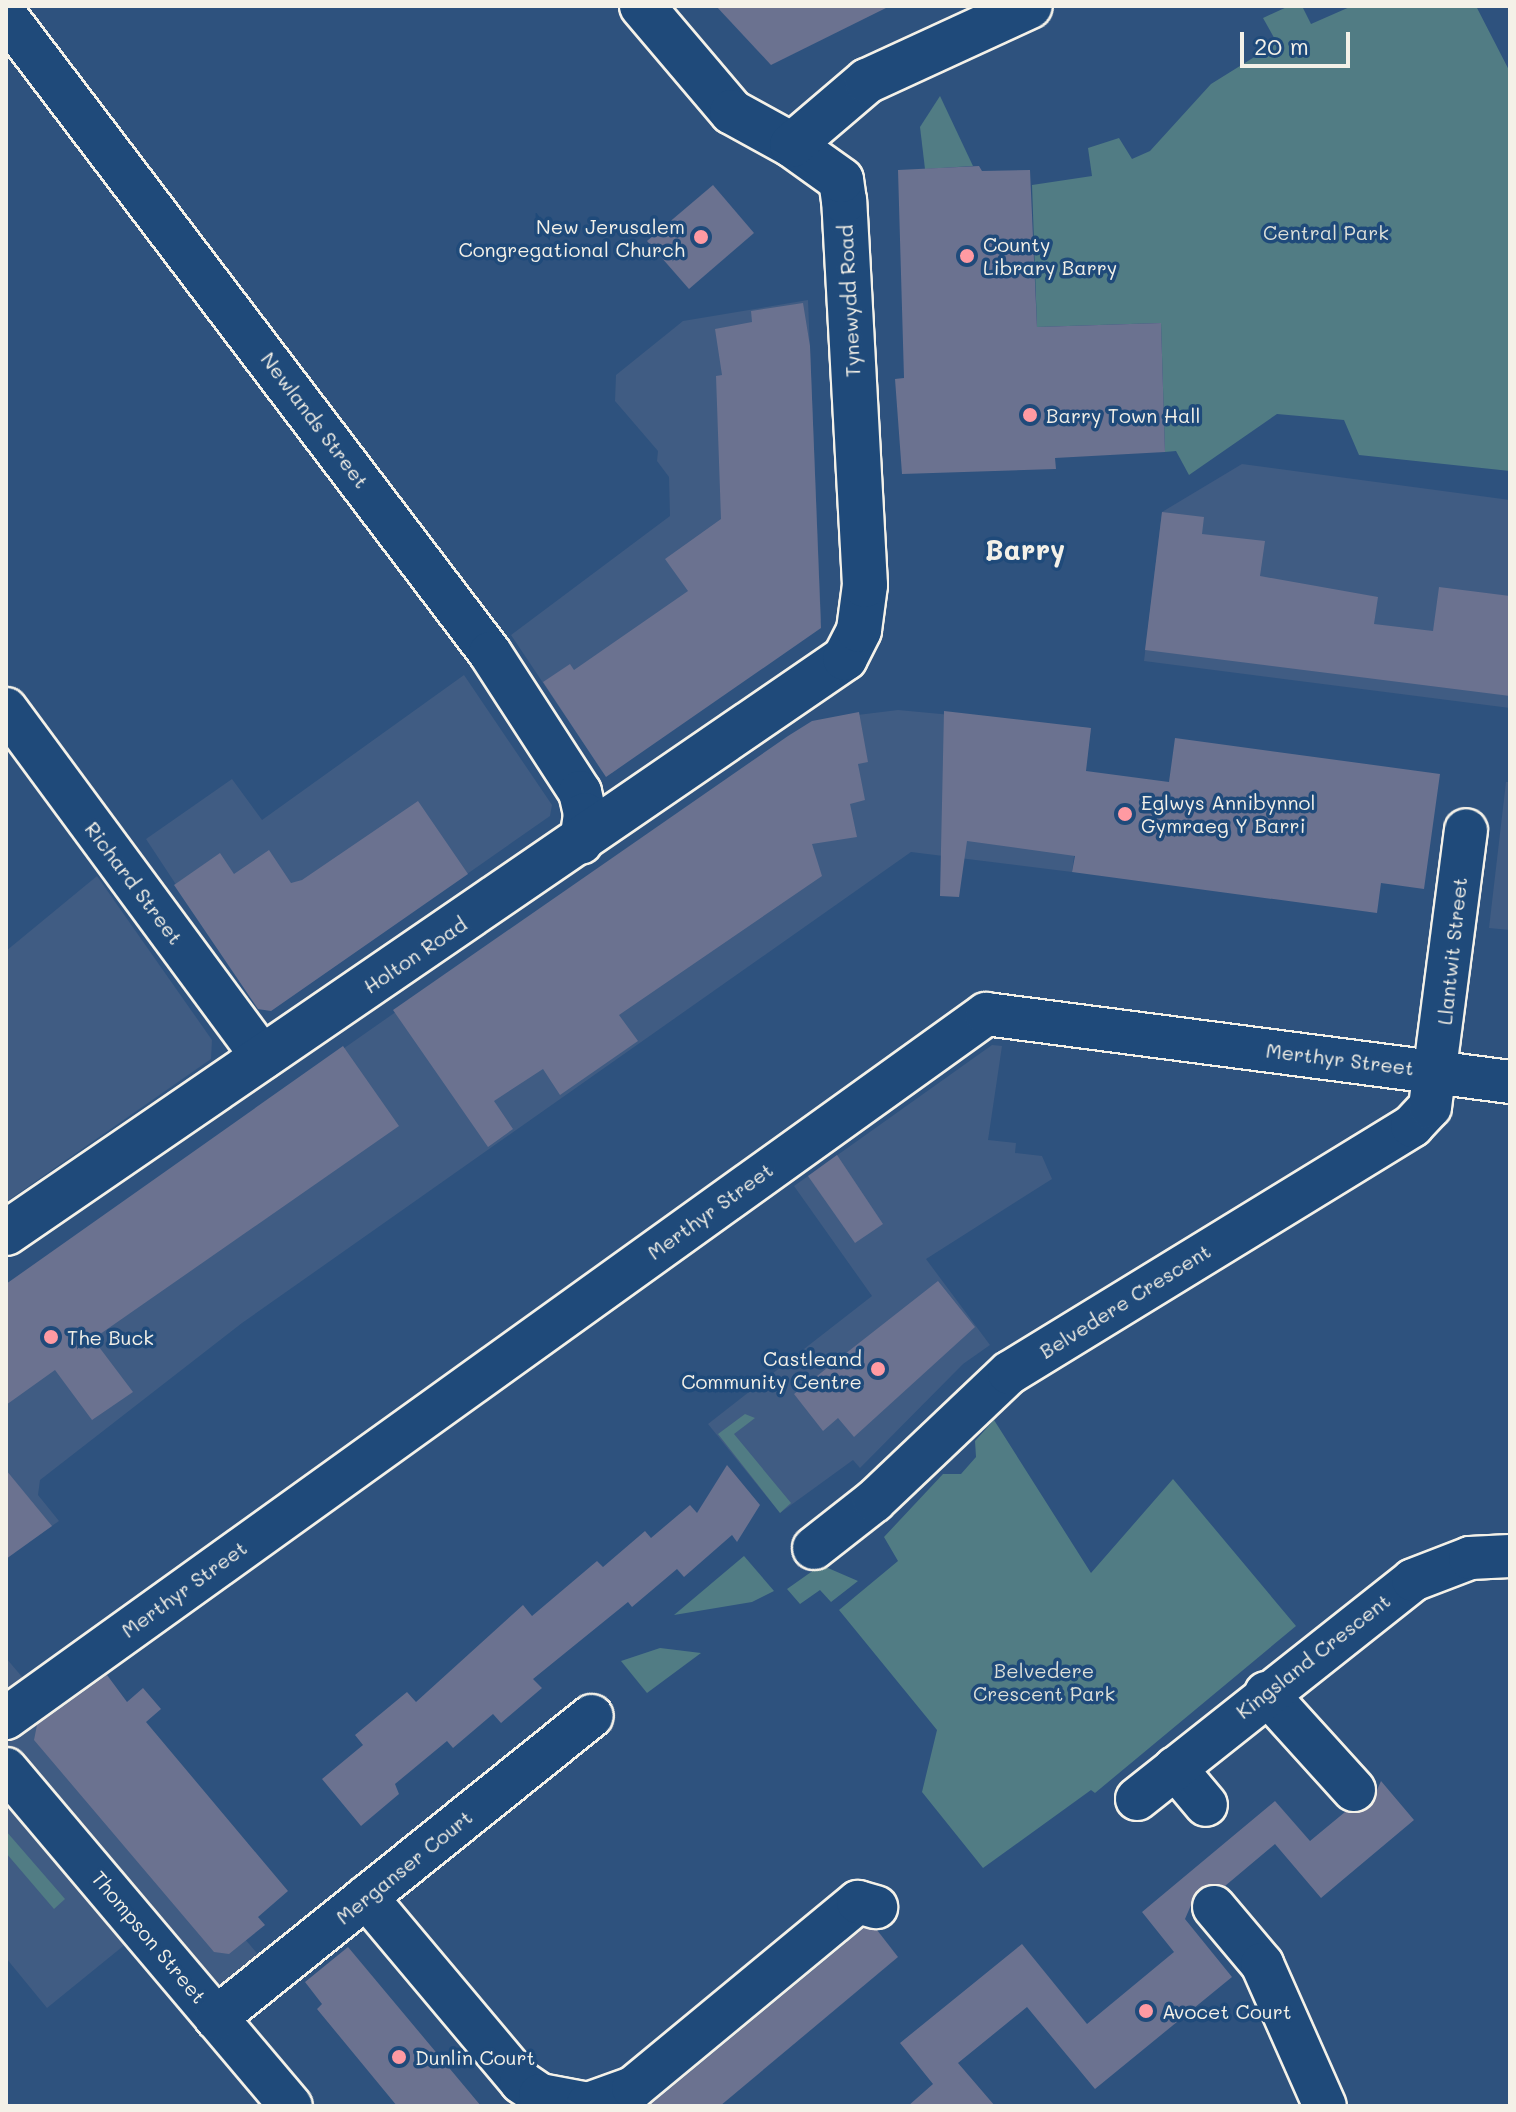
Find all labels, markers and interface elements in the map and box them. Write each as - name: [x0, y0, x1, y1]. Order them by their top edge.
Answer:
- scale bar: [1244, 16, 1354, 66]
- text: 20 m: [1254, 30, 1309, 61]
- place label: New Jerusalem Congregational Church: [458, 214, 685, 261]
- park label: Central Park: [1263, 220, 1389, 244]
- street label: Tynewydd Road: [833, 224, 865, 378]
- marker: New Jerusalem Congregational Church: [692, 228, 710, 246]
- place label: County Library Barry: [983, 232, 1117, 279]
- marker: County Library Barry: [958, 247, 976, 265]
- street label: Newlands Street: [256, 347, 374, 493]
- place label: Barry Town Hall: [1046, 403, 1201, 427]
- marker: Barry Town Hall: [1021, 406, 1039, 424]
- district label: Barry: [985, 532, 1065, 566]
- place label: Eglwys Annibynnol Gymraeg Y Barri: [1141, 790, 1315, 837]
- marker: Eglwys Annibynnol Gymraeg Y Barri: [1116, 805, 1134, 823]
- street label: Richard Street: [80, 817, 188, 949]
- street label: Llantwit Street: [1432, 876, 1472, 1026]
- street label: Holton Road: [359, 912, 471, 998]
- street label: Merthyr Street: [1265, 1038, 1415, 1080]
- street label: Merthyr Street: [643, 1158, 777, 1264]
- street label: Belvedere Crescent: [1035, 1239, 1215, 1363]
- place label: The Buck: [67, 1325, 154, 1349]
- marker: The Buck: [42, 1328, 60, 1346]
- place label: Castleand Community Centre: [681, 1346, 862, 1393]
- marker: Castleand Community Centre: [869, 1360, 887, 1378]
- street label: Merthyr Street: [117, 1536, 251, 1642]
- street label: Kingsland Crescent: [1231, 1588, 1395, 1724]
- park label: Belvedere Crescent Park: [973, 1658, 1115, 1705]
- street label: Merganser Court: [331, 1805, 477, 1929]
- street label: Thompson Street: [87, 1866, 211, 2008]
- place label: Avocet Court: [1162, 1999, 1292, 2023]
- marker: Avocet Court: [1137, 2002, 1155, 2020]
- place label: Dunlin Court: [415, 2045, 535, 2069]
- marker: Dunlin Court: [390, 2048, 408, 2066]

